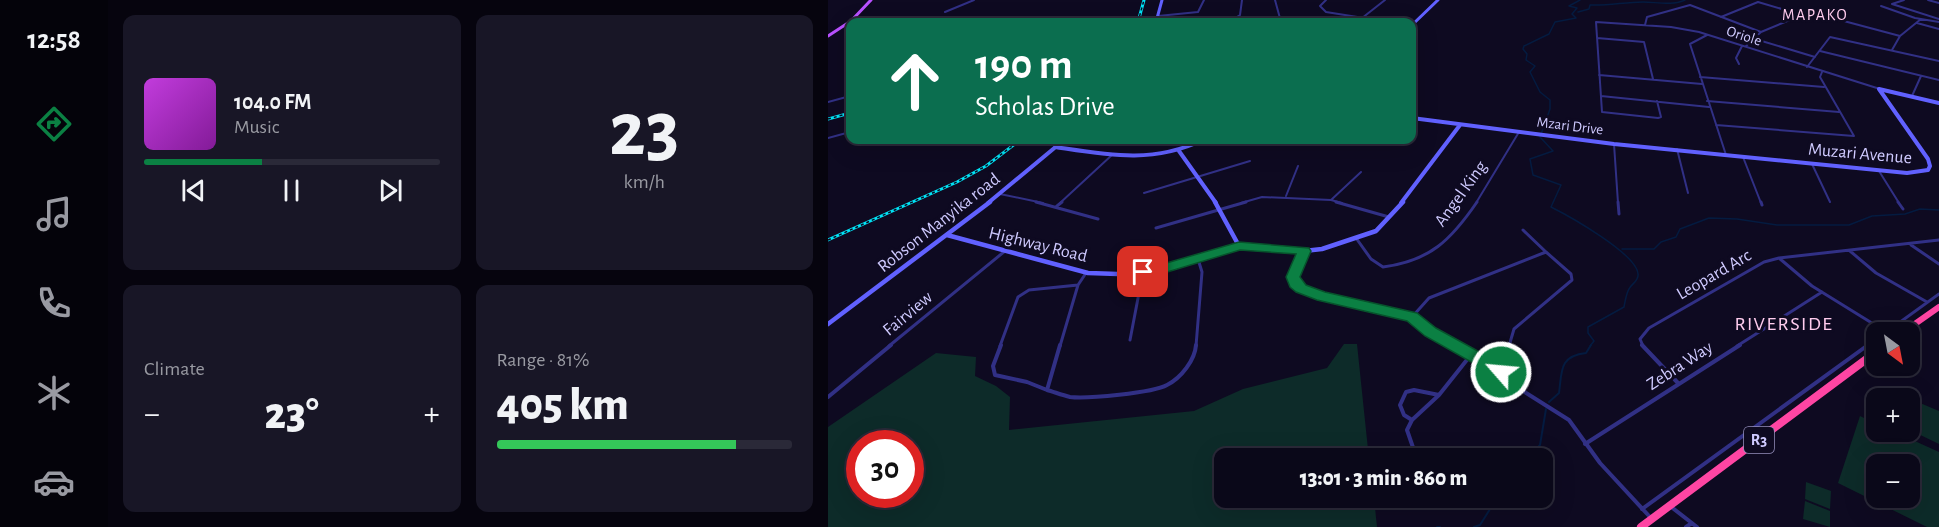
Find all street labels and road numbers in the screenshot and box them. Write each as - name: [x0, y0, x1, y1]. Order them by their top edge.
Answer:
- street label: Oriole: [1725, 23, 1764, 49]
- street label: Mzari Drive: [1536, 114, 1604, 138]
- street label: Muzari Avenue: [1807, 140, 1913, 168]
- street label: Angel King: [1431, 158, 1491, 230]
- street label: Robson Manyika road: [875, 170, 1003, 276]
- street label: Highway Road: [987, 224, 1089, 266]
- street label: Leopard Arc: [1674, 246, 1754, 303]
- street label: Fairview: [880, 288, 936, 340]
- street label: Zebra Way: [1644, 338, 1716, 394]
- road number: R3: [1744, 427, 1774, 453]

